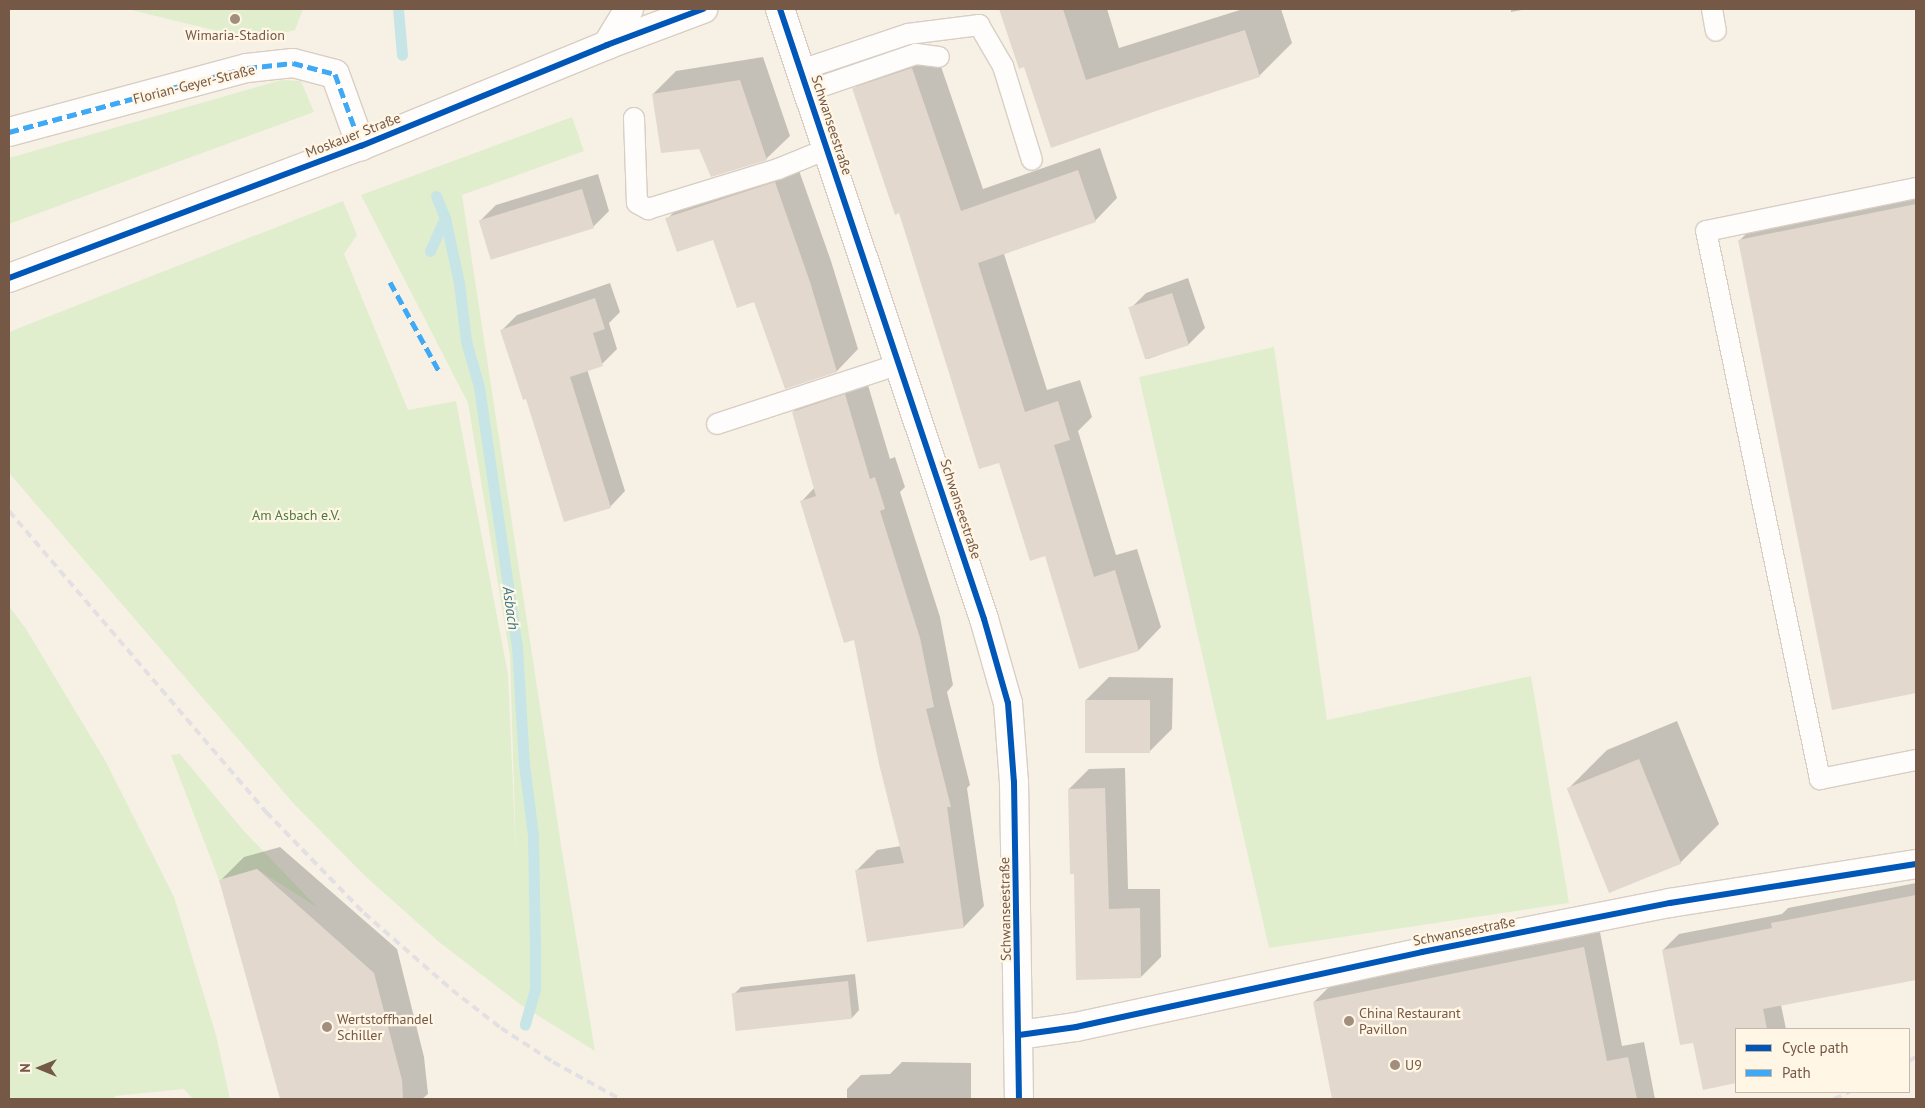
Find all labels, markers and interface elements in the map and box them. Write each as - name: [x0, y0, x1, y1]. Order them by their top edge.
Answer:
- marker: Wimaria-Stadion: [229, 13, 241, 25]
- place label: Wimaria-Stadion: [185, 27, 285, 43]
- street label: Florian-Geyer-Straße: [131, 61, 257, 107]
- street label: Schwanseestraße: [808, 73, 856, 177]
- street label: Moskauer Straße: [303, 109, 403, 161]
- street label: Schwanseestraße: [937, 457, 985, 561]
- park label: Am Asbach e.V.: [252, 507, 340, 523]
- water label: Asbach: [499, 585, 523, 631]
- street label: Schwanseestraße: [996, 857, 1014, 961]
- street label: Schwanseestraße: [1411, 913, 1517, 949]
- place label: China Restaurant Pavillon: [1359, 1005, 1461, 1038]
- place label: Wertstoffhandel Schiller: [337, 1011, 433, 1044]
- marker: China Restaurant Pavillon: [1343, 1015, 1355, 1027]
- marker: Wertstoffhandel Schiller: [321, 1021, 333, 1033]
- legend: [1735, 1028, 1910, 1093]
- text: Cycle path: [1782, 1038, 1848, 1057]
- north arrow: [15, 1043, 65, 1093]
- place label: U9: [1405, 1057, 1422, 1073]
- marker: U9: [1389, 1059, 1401, 1071]
- text: N: [16, 1063, 34, 1073]
- text: Path: [1782, 1063, 1811, 1082]

